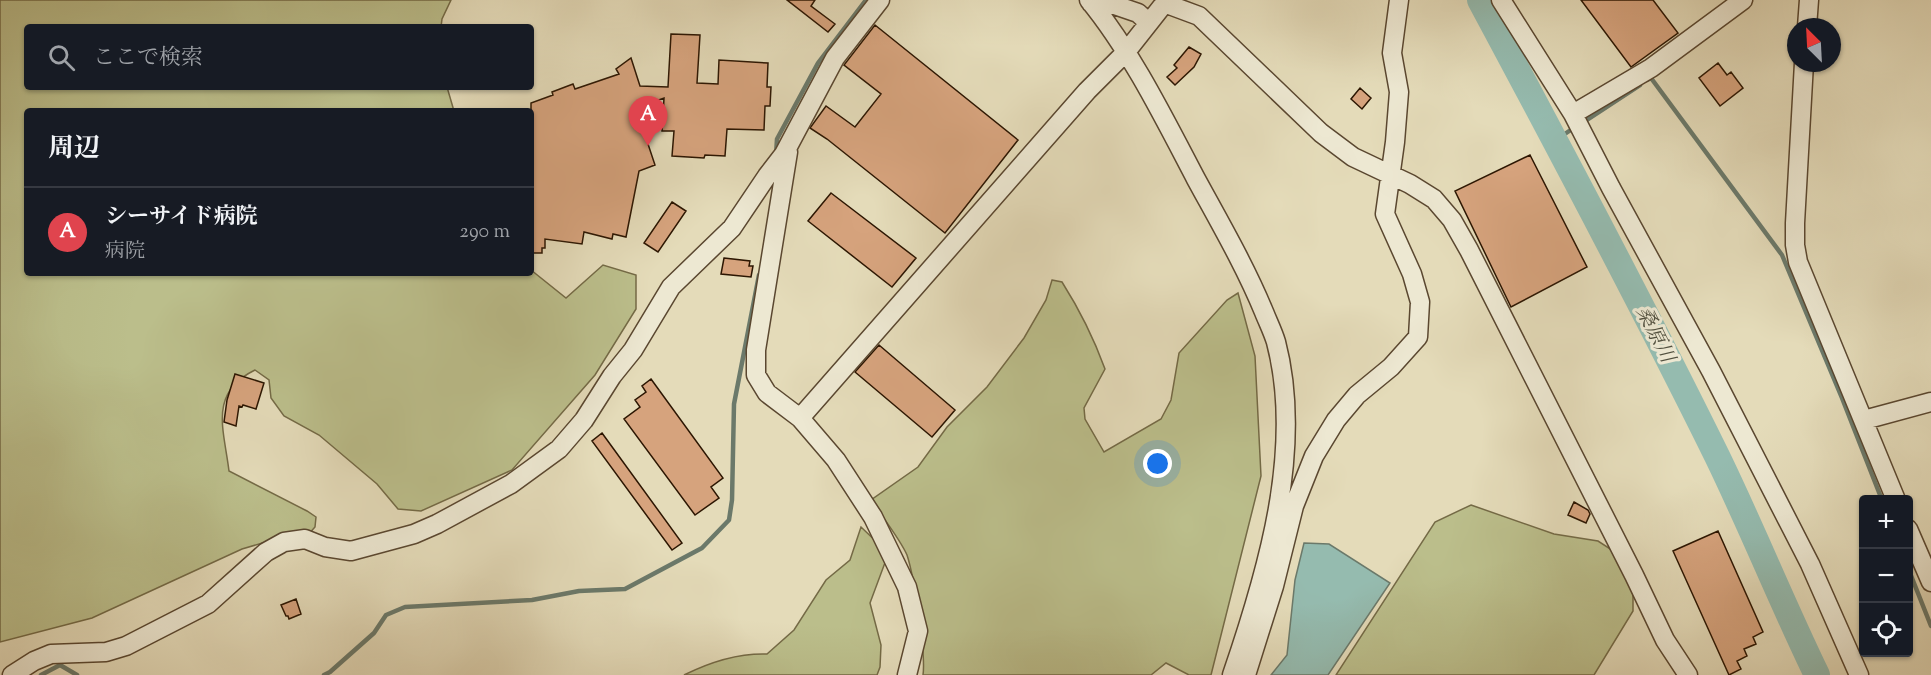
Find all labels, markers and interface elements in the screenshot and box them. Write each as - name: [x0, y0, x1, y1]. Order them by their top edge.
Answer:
- north arrow: [1787, 18, 1841, 72]
- search box: [24, 24, 534, 90]
- icon: search: [45, 41, 78, 74]
- text: ここで検索: [93, 43, 203, 75]
- pin: A: [628, 96, 668, 146]
- text: 周辺: [48, 131, 100, 168]
- text: シーサイド病院: [105, 202, 257, 234]
- text: A: [59, 218, 76, 247]
- text: 290 m: [460, 218, 510, 247]
- text: 病院: [105, 238, 145, 267]
- water label: 桑原川: [1627, 302, 1681, 370]
- your location: [1143, 449, 1172, 478]
- map controls: [1859, 495, 1913, 657]
- button: +: [1859, 495, 1913, 549]
- button: −: [1859, 549, 1913, 603]
- button: locate: [1859, 603, 1913, 657]

